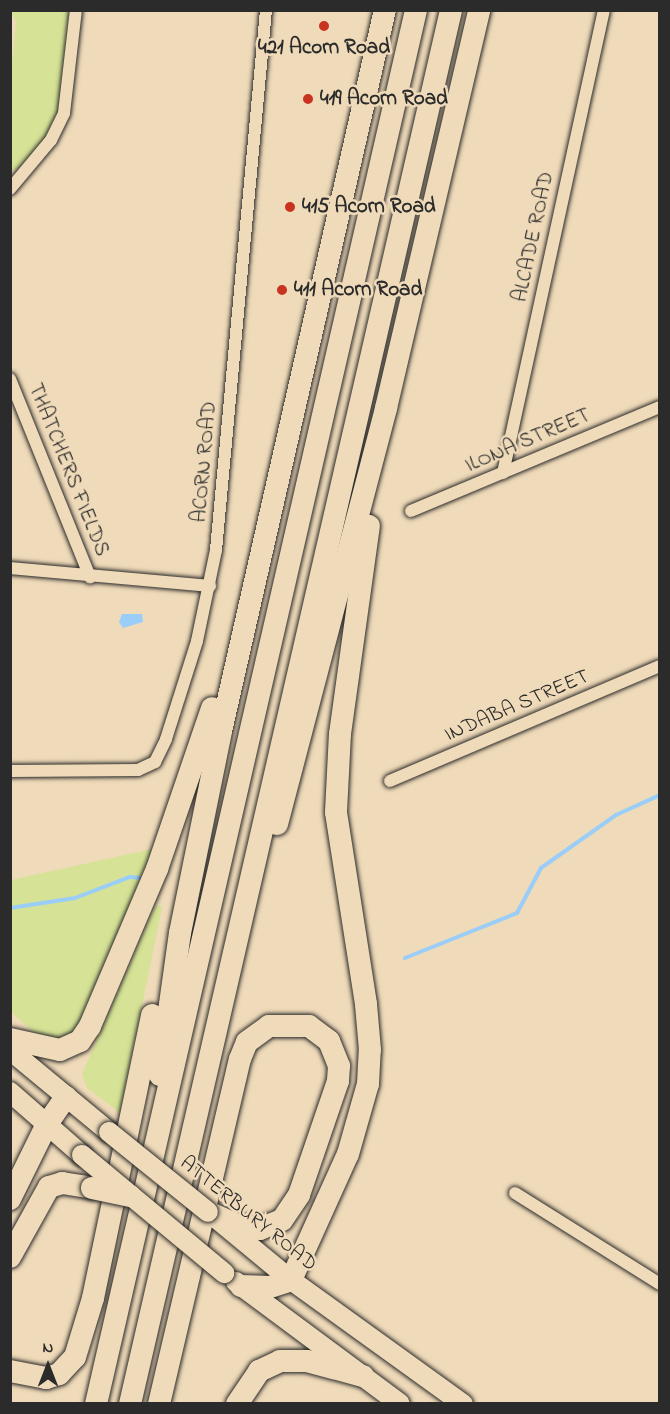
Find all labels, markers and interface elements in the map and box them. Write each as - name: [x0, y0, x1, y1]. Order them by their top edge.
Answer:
- marker: 421 Acorn Road: [317, 19, 331, 33]
- place label: 421 Acorn Road: [258, 35, 390, 61]
- place label: 419 Acorn Road: [320, 86, 448, 112]
- marker: 419 Acorn Road: [301, 92, 315, 106]
- street label: ALCADE ROAD: [508, 170, 560, 304]
- place label: 415 Acorn Road: [302, 194, 436, 220]
- marker: 415 Acorn Road: [283, 200, 297, 214]
- place label: 411 Acorn Road: [294, 277, 422, 303]
- marker: 411 Acorn Road: [275, 283, 289, 297]
- street label: THATCHERS FIELDS: [22, 380, 114, 560]
- street label: ACORN ROAD: [187, 400, 223, 524]
- street label: ILONA STREET: [462, 403, 594, 479]
- street label: INDABA STREET: [441, 664, 593, 748]
- street label: ATTERBURY ROAD: [174, 1151, 322, 1277]
- north arrow: [18, 1336, 78, 1396]
- text: N: [43, 1336, 53, 1360]

